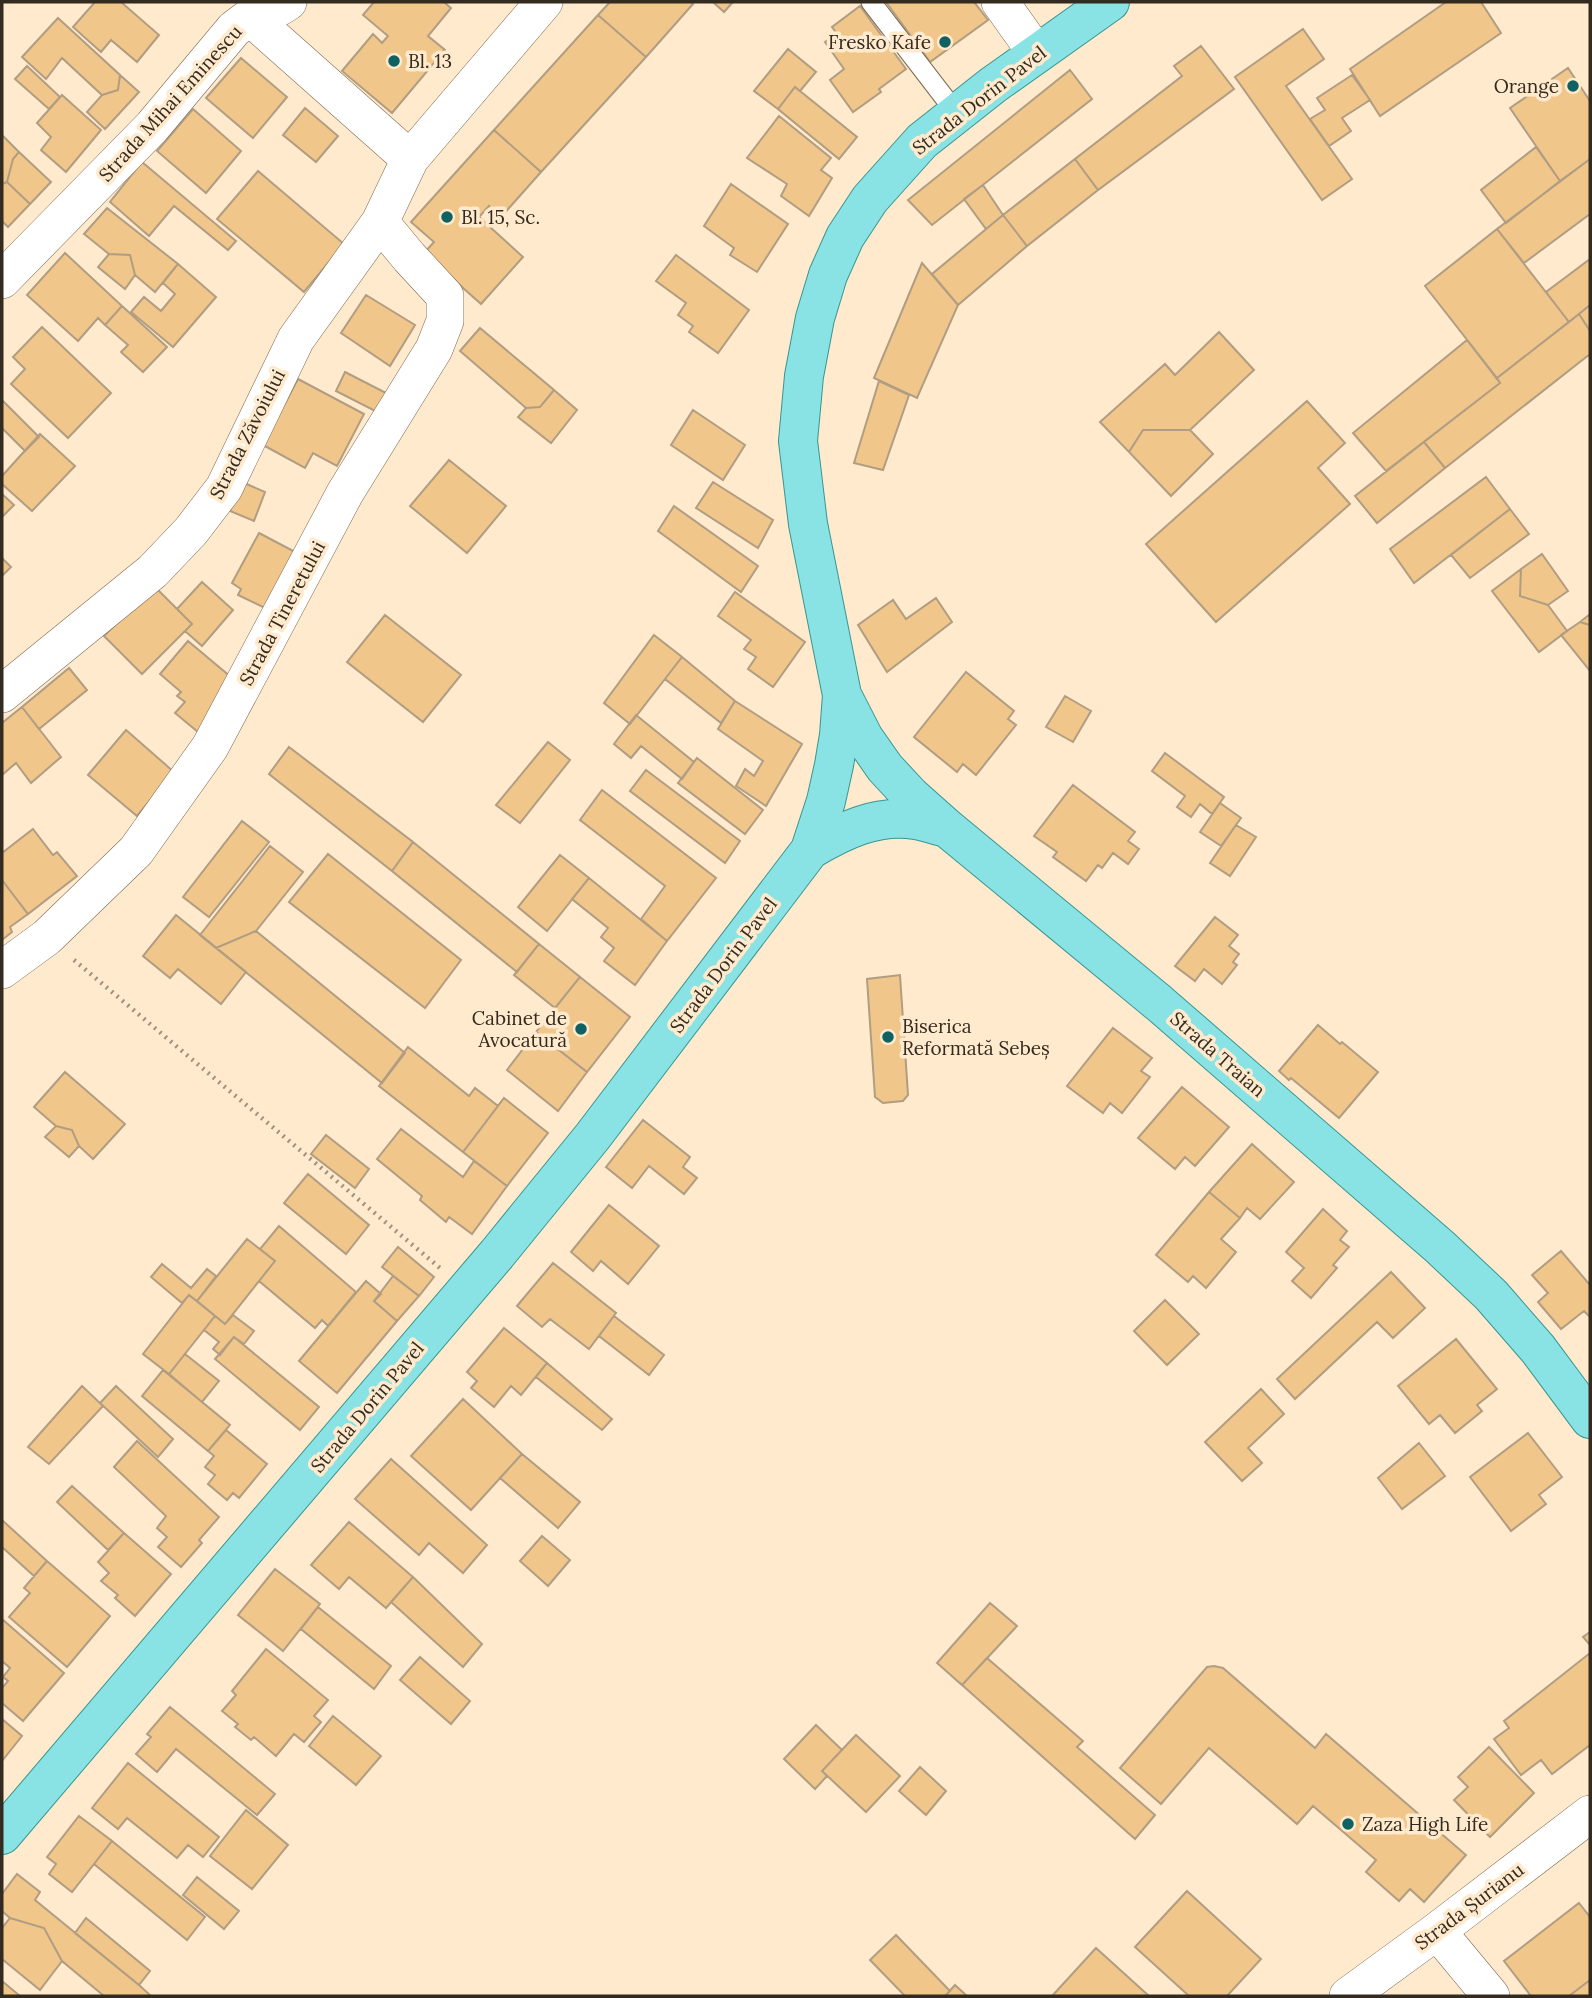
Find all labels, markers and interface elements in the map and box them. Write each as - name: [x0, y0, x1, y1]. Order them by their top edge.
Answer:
- street label: Strada Mihai Eminescu: [93, 20, 247, 186]
- place label: Fresko Kafe: [828, 30, 931, 54]
- marker: Fresko Kafe: [937, 34, 953, 50]
- street label: Strada Dorin Pavel: [907, 40, 1051, 160]
- place label: Bl. 13: [408, 49, 452, 73]
- marker: Bl. 13: [386, 53, 402, 69]
- place label: Orange: [1494, 74, 1559, 98]
- marker: Orange: [1565, 78, 1581, 94]
- place label: Bl. 15, Sc.: [461, 205, 540, 229]
- marker: Bl. 15, Sc.: [439, 209, 455, 225]
- street label: Strada Zăvoiului: [204, 365, 290, 503]
- street label: Strada Tineretului: [234, 537, 330, 689]
- street label: Strada Dorin Pavel: [664, 893, 782, 1037]
- place label: Cabinet de Avocatură: [472, 1006, 567, 1052]
- street label: Strada Traian: [1165, 1006, 1271, 1102]
- place label: Biserica Reformată Sebeș: [902, 1014, 1050, 1060]
- marker: Cabinet de Avocatură: [573, 1021, 589, 1037]
- marker: Biserica Reformată Sebeș: [880, 1029, 896, 1045]
- street label: Strada Dorin Pavel: [305, 1337, 429, 1477]
- place label: Zaza High Life: [1362, 1812, 1488, 1836]
- marker: Zaza High Life: [1340, 1816, 1356, 1832]
- street label: Strada Șurianu: [1410, 1857, 1528, 1955]

